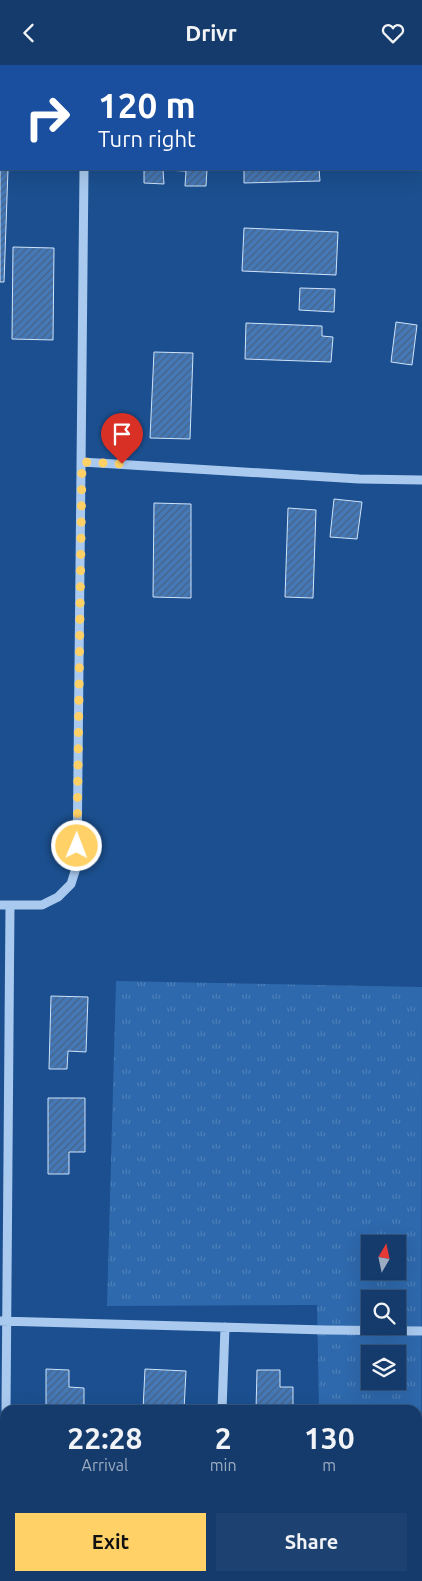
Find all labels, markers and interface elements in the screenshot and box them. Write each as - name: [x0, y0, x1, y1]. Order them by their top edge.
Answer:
- icon: back: [15, 19, 43, 47]
- icon: heart: [379, 19, 407, 47]
- text: Drivr: [185, 20, 237, 45]
- icon: right: [15, 85, 80, 150]
- text: 120 m: [98, 85, 196, 125]
- text: Turn right: [98, 126, 196, 151]
- pin: [101, 413, 143, 464]
- icon: arrive: [108, 420, 136, 448]
- position arrow: [50, 819, 102, 871]
- north arrow: [361, 1235, 406, 1280]
- map controls: [361, 1235, 406, 1390]
- button: search: [361, 1290, 406, 1335]
- button: layers: [361, 1345, 406, 1390]
- text: 22:28: [67, 1421, 142, 1455]
- text: 2: [215, 1421, 232, 1455]
- text: 130: [304, 1421, 355, 1455]
- text: Arrival: [82, 1456, 128, 1474]
- text: min: [210, 1456, 237, 1474]
- text: m: [322, 1456, 336, 1474]
- button: Exit: [15, 1513, 206, 1571]
- button: Share: [216, 1513, 407, 1571]

